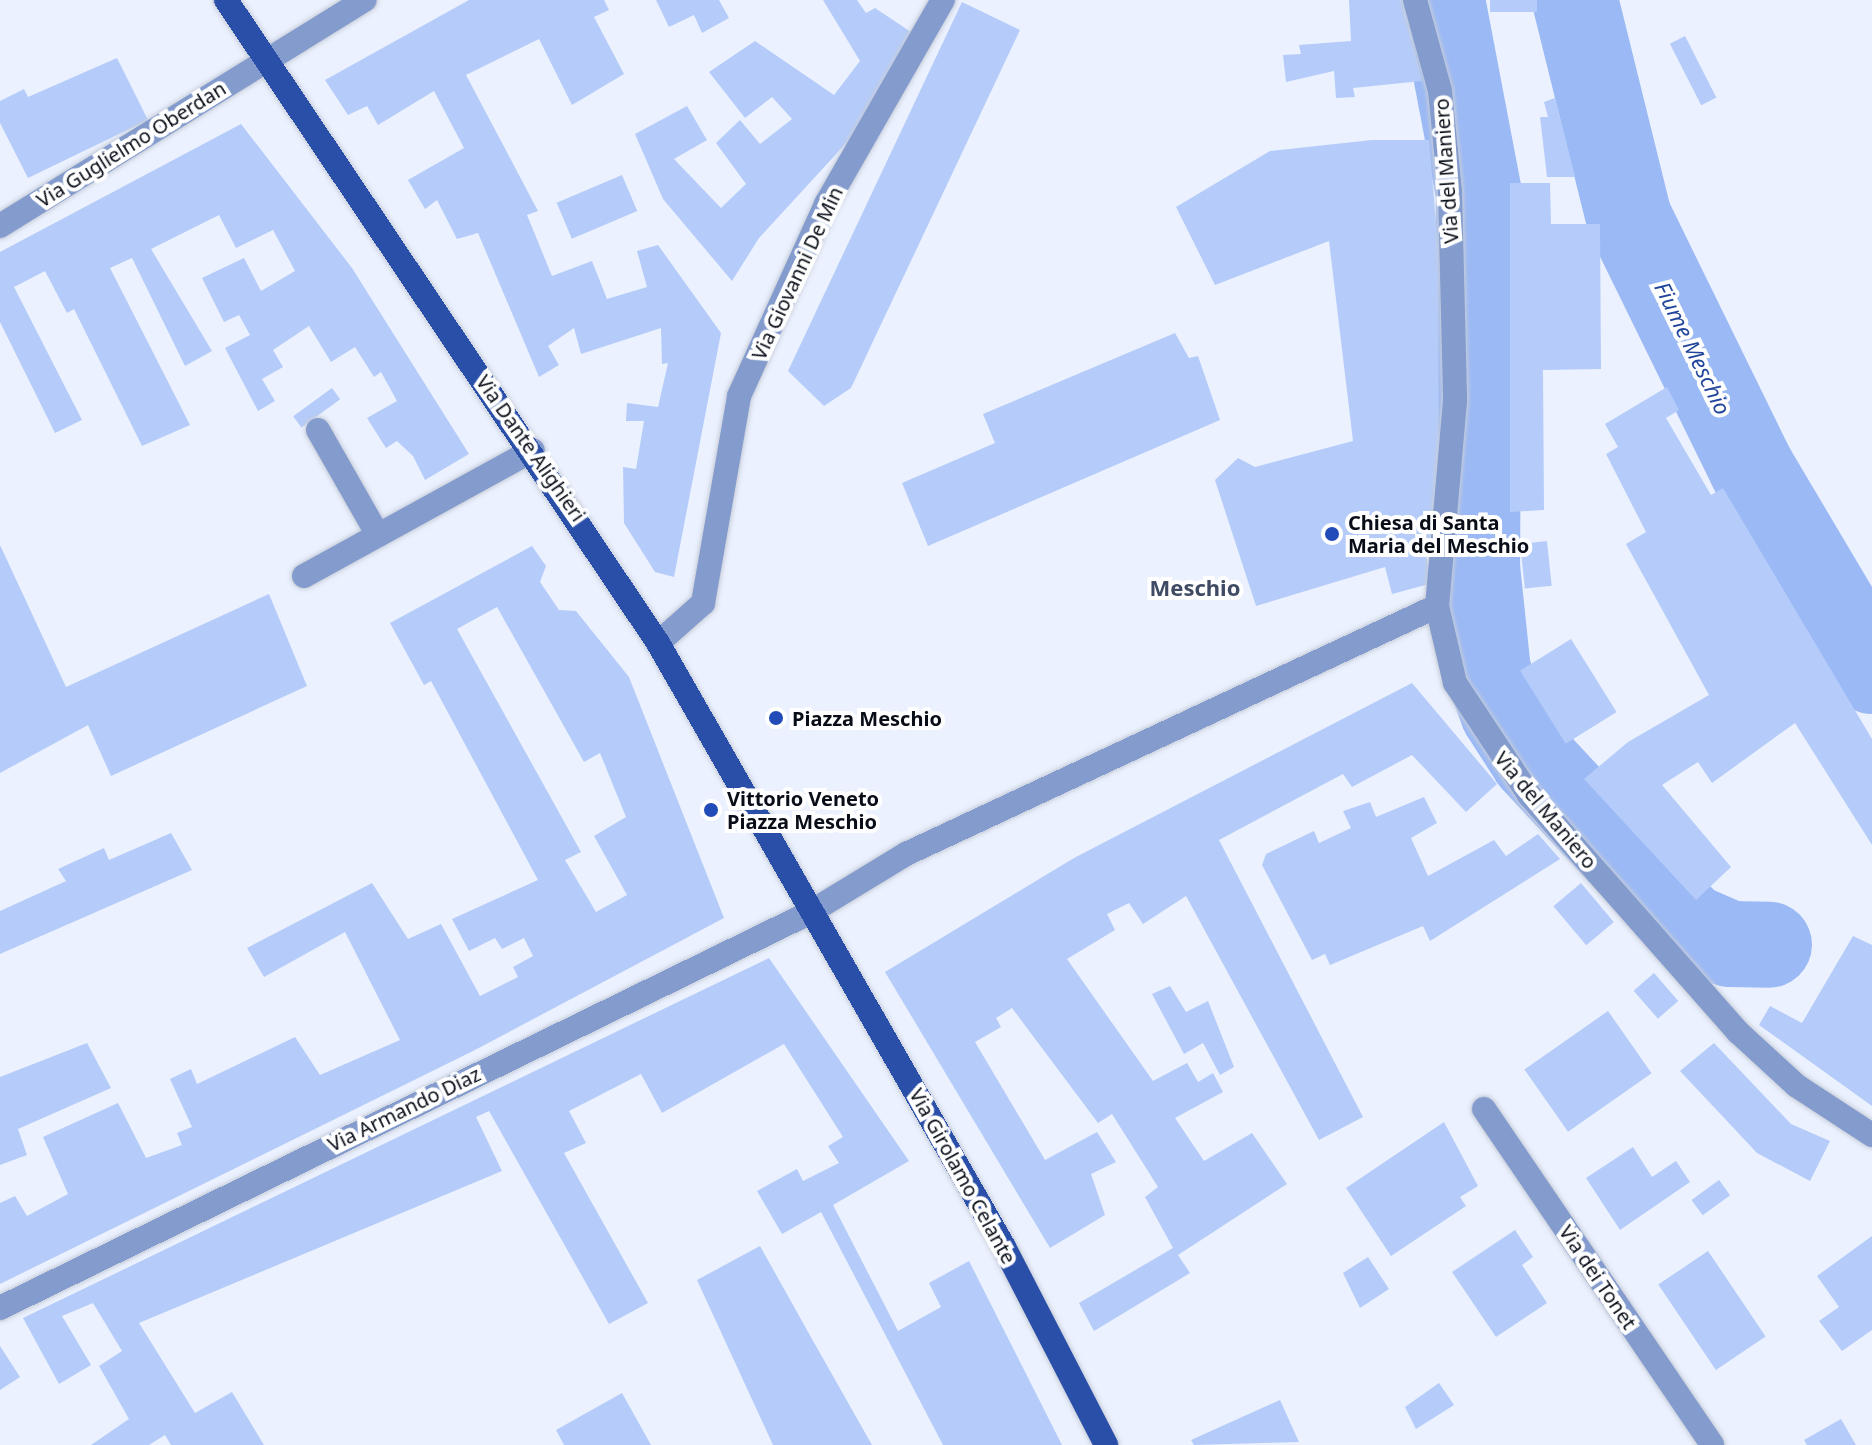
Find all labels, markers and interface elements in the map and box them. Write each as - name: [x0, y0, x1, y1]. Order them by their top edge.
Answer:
- street label: Via Guglielmo Oberdan: [32, 76, 230, 212]
- street label: Via del Maniero: [1429, 98, 1463, 244]
- street label: Via Giovanni De Min: [746, 183, 848, 363]
- water label: Fiume Meschio: [1649, 277, 1737, 419]
- street label: Via Dante Alighieri: [472, 370, 590, 526]
- place label: Chiesa di Santa Maria del Meschio: [1348, 510, 1529, 557]
- marker: Chiesa di Santa Maria del Meschio: [1323, 525, 1341, 543]
- district label: Meschio: [1150, 575, 1240, 601]
- place label: Piazza Meschio: [792, 706, 942, 730]
- marker: Piazza Meschio: [767, 709, 785, 727]
- street label: Via del Maniero: [1490, 747, 1602, 873]
- place label: Vittorio Veneto Piazza Meschio: [727, 786, 879, 833]
- marker: Vittorio Veneto Piazza Meschio: [702, 801, 720, 819]
- street label: Via Armando Diaz: [324, 1062, 484, 1156]
- street label: Via Girolamo Celante: [905, 1084, 1021, 1268]
- street label: Via dei Tonet: [1554, 1220, 1642, 1334]

